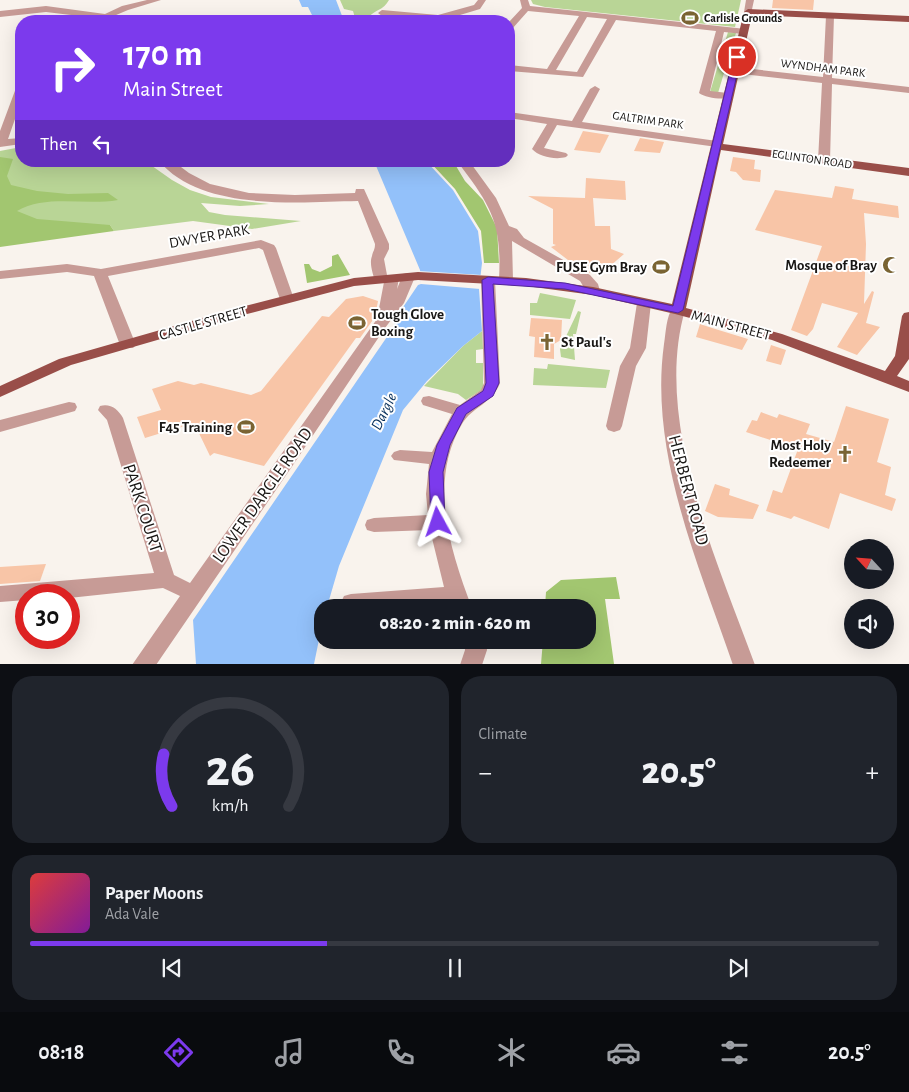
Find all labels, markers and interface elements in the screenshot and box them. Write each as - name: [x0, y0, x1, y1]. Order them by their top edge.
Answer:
- sports icon: Carlisle Grounds: [680, 8, 700, 28]
- place label: Carlisle Grounds: [704, 12, 782, 24]
- icon: right: [40, 35, 105, 100]
- pin: [716, 36, 758, 78]
- text: 170 m: [123, 37, 203, 72]
- icon: arrive: [723, 43, 751, 71]
- street label: WYNDHAM PARK: [780, 57, 867, 79]
- text: Main Street: [123, 78, 222, 100]
- street label: GALTRIM PARK: [612, 109, 685, 131]
- icon: left: [88, 130, 116, 158]
- text: Then: [40, 135, 78, 154]
- street label: EGLINTON ROAD: [771, 147, 853, 171]
- street label: DWYER PARK: [168, 222, 251, 251]
- mosque icon: Mosque of Bray: [881, 255, 901, 275]
- sports icon: FUSE Gym Bray: [651, 257, 671, 277]
- place label: Mosque of Bray: [785, 258, 877, 273]
- place label: FUSE Gym Bray: [556, 260, 647, 275]
- street label: CASTLE STREET: [157, 304, 250, 343]
- place label: Tough Glove Boxing: [371, 307, 444, 339]
- street label: MAIN STREET: [690, 308, 773, 343]
- sports icon: Tough Glove Boxing: [347, 313, 367, 333]
- church icon: St Paul's: [537, 332, 557, 352]
- place label: St Paul's: [561, 335, 612, 350]
- water label: Dargle: [368, 390, 400, 433]
- sports icon: F45 Training: [236, 417, 256, 437]
- place label: F45 Training: [159, 420, 232, 435]
- street label: LOWER DARGLE ROAD: [209, 425, 316, 566]
- street label: HERBERT ROAD: [665, 433, 711, 547]
- place label: Most Holy Redeemer: [769, 438, 832, 470]
- church icon: Most Holy Redeemer: [835, 444, 855, 464]
- street label: PARK COURT: [119, 462, 165, 555]
- position arrow: [411, 495, 463, 547]
- north arrow: [844, 539, 894, 589]
- map controls: [844, 539, 894, 649]
- speed limit sign: 30: [15, 584, 80, 649]
- button: sound: [844, 599, 894, 649]
- text: 08:20 · 2 min · 620 m: [379, 614, 531, 633]
- text: Climate: [479, 726, 527, 742]
- text: 26: [205, 743, 255, 795]
- text: 20.5°: [642, 753, 716, 791]
- text: −: [479, 759, 492, 787]
- text: +: [866, 759, 879, 787]
- text: km/h: [212, 797, 249, 815]
- text: Paper Moons: [105, 884, 203, 903]
- text: Ada Vale: [105, 906, 159, 922]
- icon: previous: [158, 954, 186, 982]
- icon: pause: [441, 954, 469, 982]
- icon: next: [724, 954, 752, 982]
- icon: directions: [161, 1035, 196, 1070]
- icon: music: [272, 1035, 307, 1070]
- icon: phone: [383, 1035, 418, 1070]
- icon: climate: [494, 1035, 529, 1070]
- icon: car: [606, 1035, 641, 1070]
- icon: filters: [717, 1035, 752, 1070]
- text: 08:18: [38, 1041, 84, 1063]
- text: 20.5°: [828, 1041, 871, 1063]

